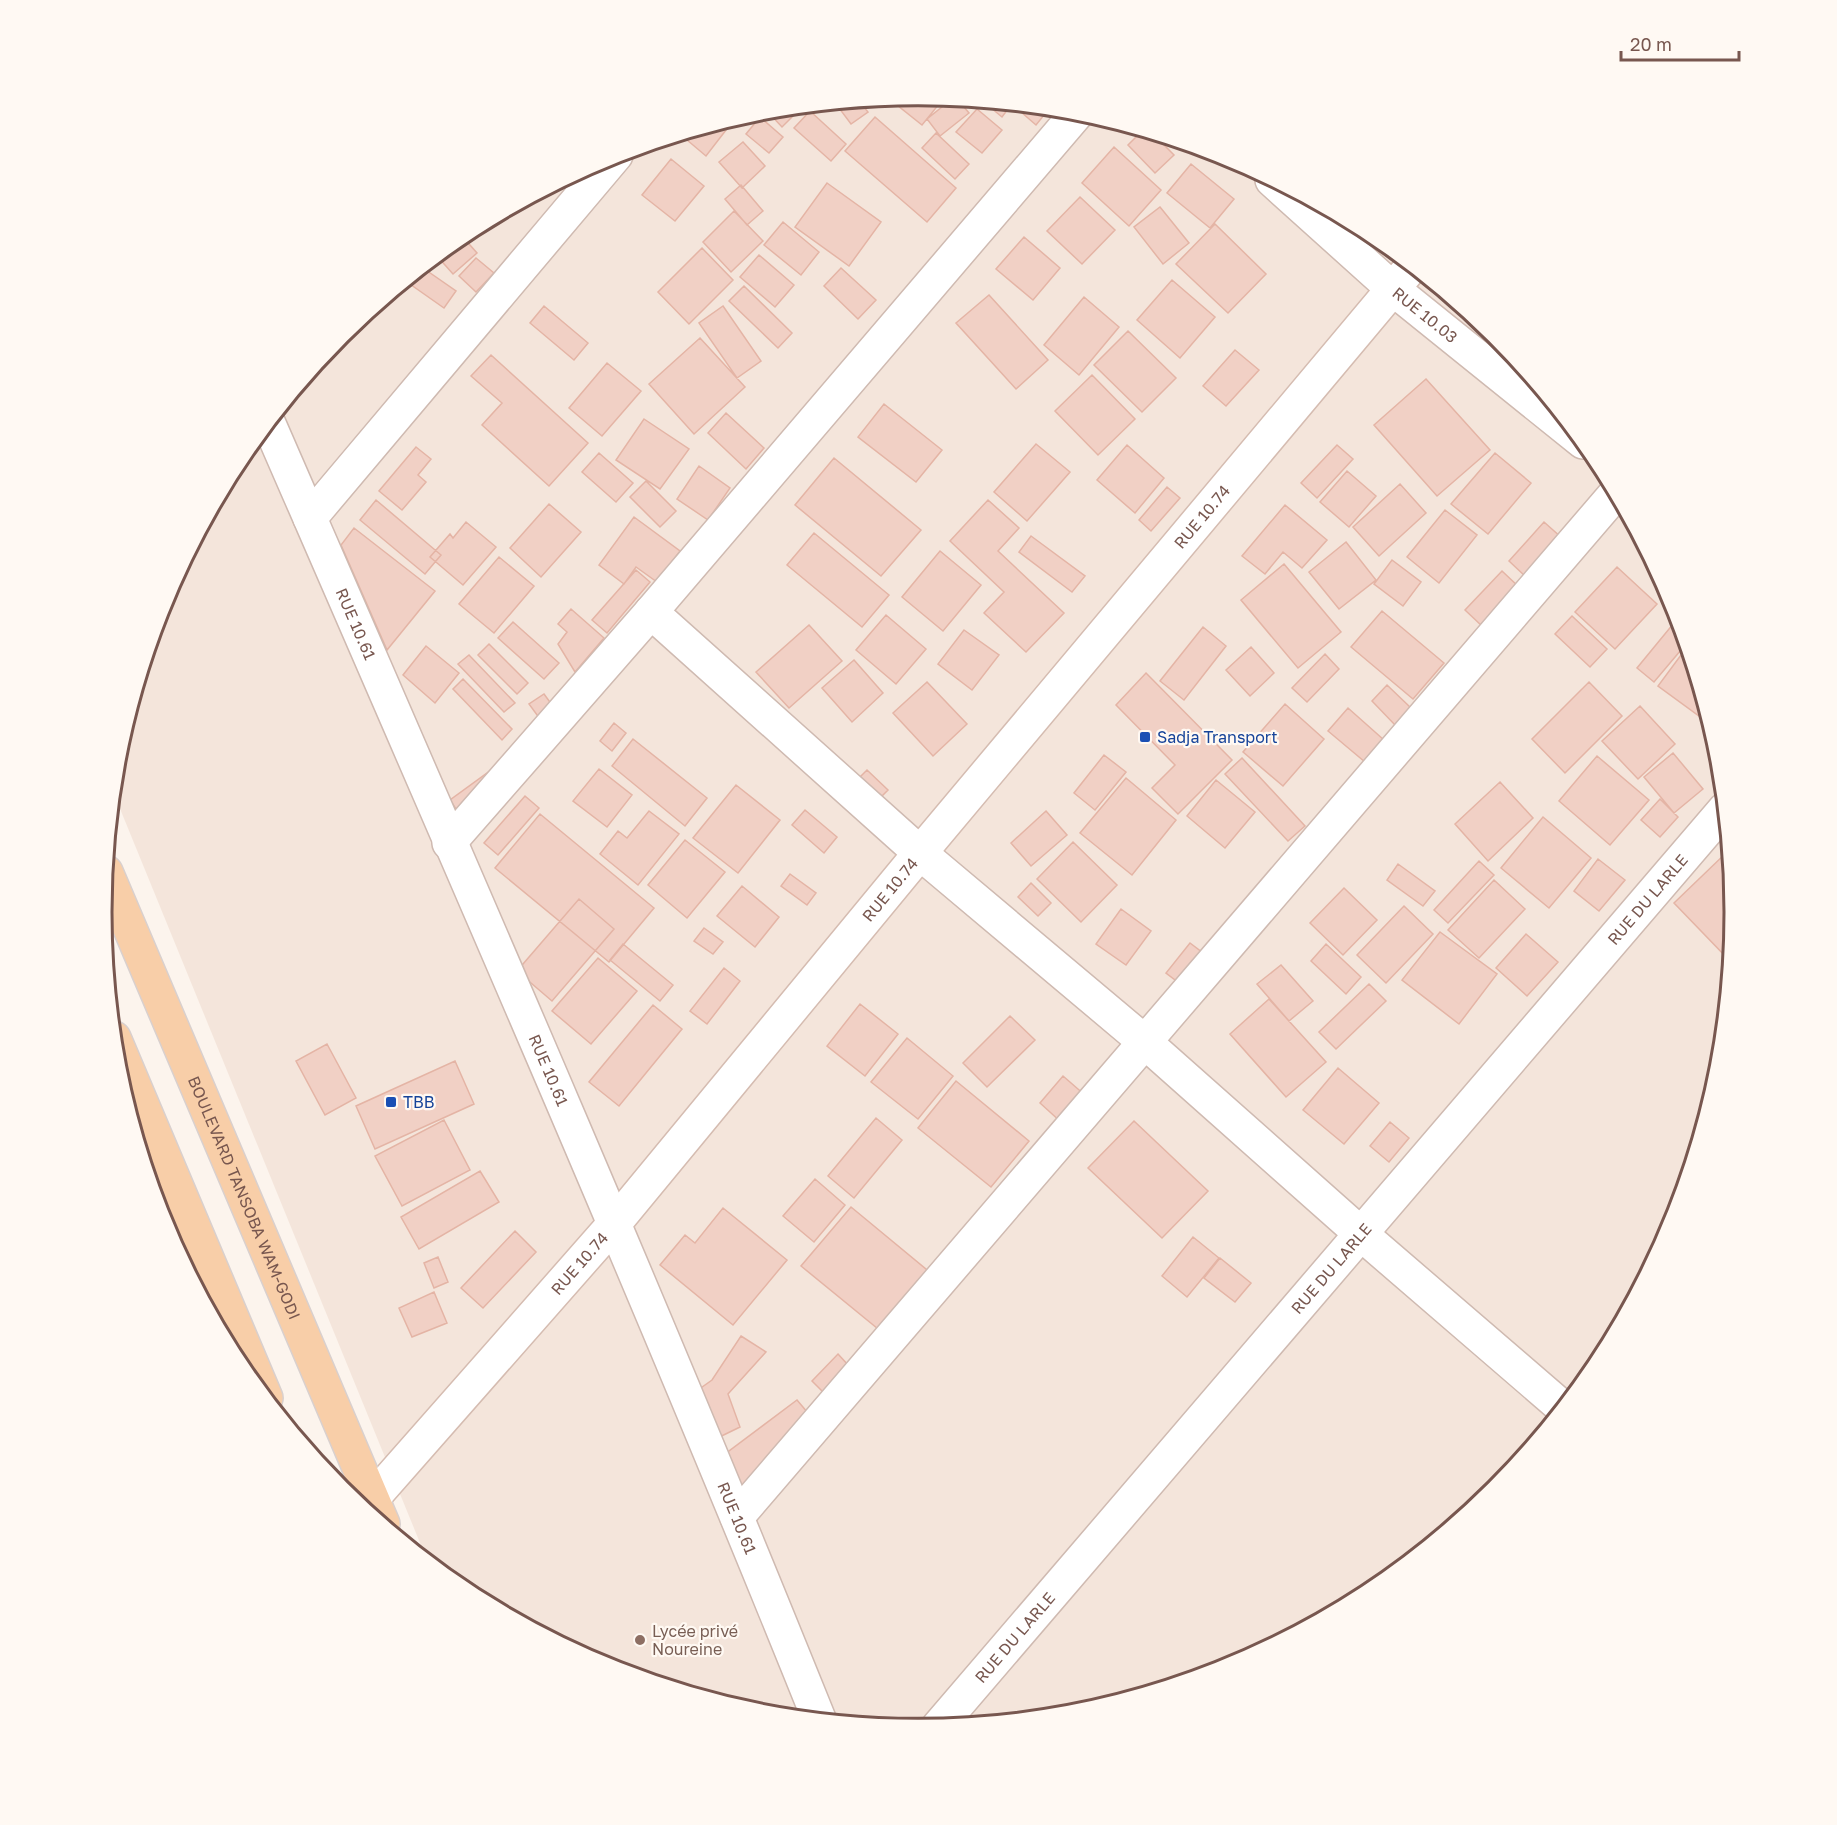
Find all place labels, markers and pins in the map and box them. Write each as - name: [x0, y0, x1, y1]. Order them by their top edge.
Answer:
- place label: Sadja Transport: [1157, 727, 1278, 747]
- marker: Sadja Transport: [1138, 730, 1152, 744]
- place label: TBB: [403, 1092, 434, 1112]
- marker: TBB: [384, 1095, 398, 1109]
- place label: Lycée privé Noureine: [652, 1621, 738, 1659]
- marker: Lycée privé Noureine: [633, 1633, 647, 1647]

